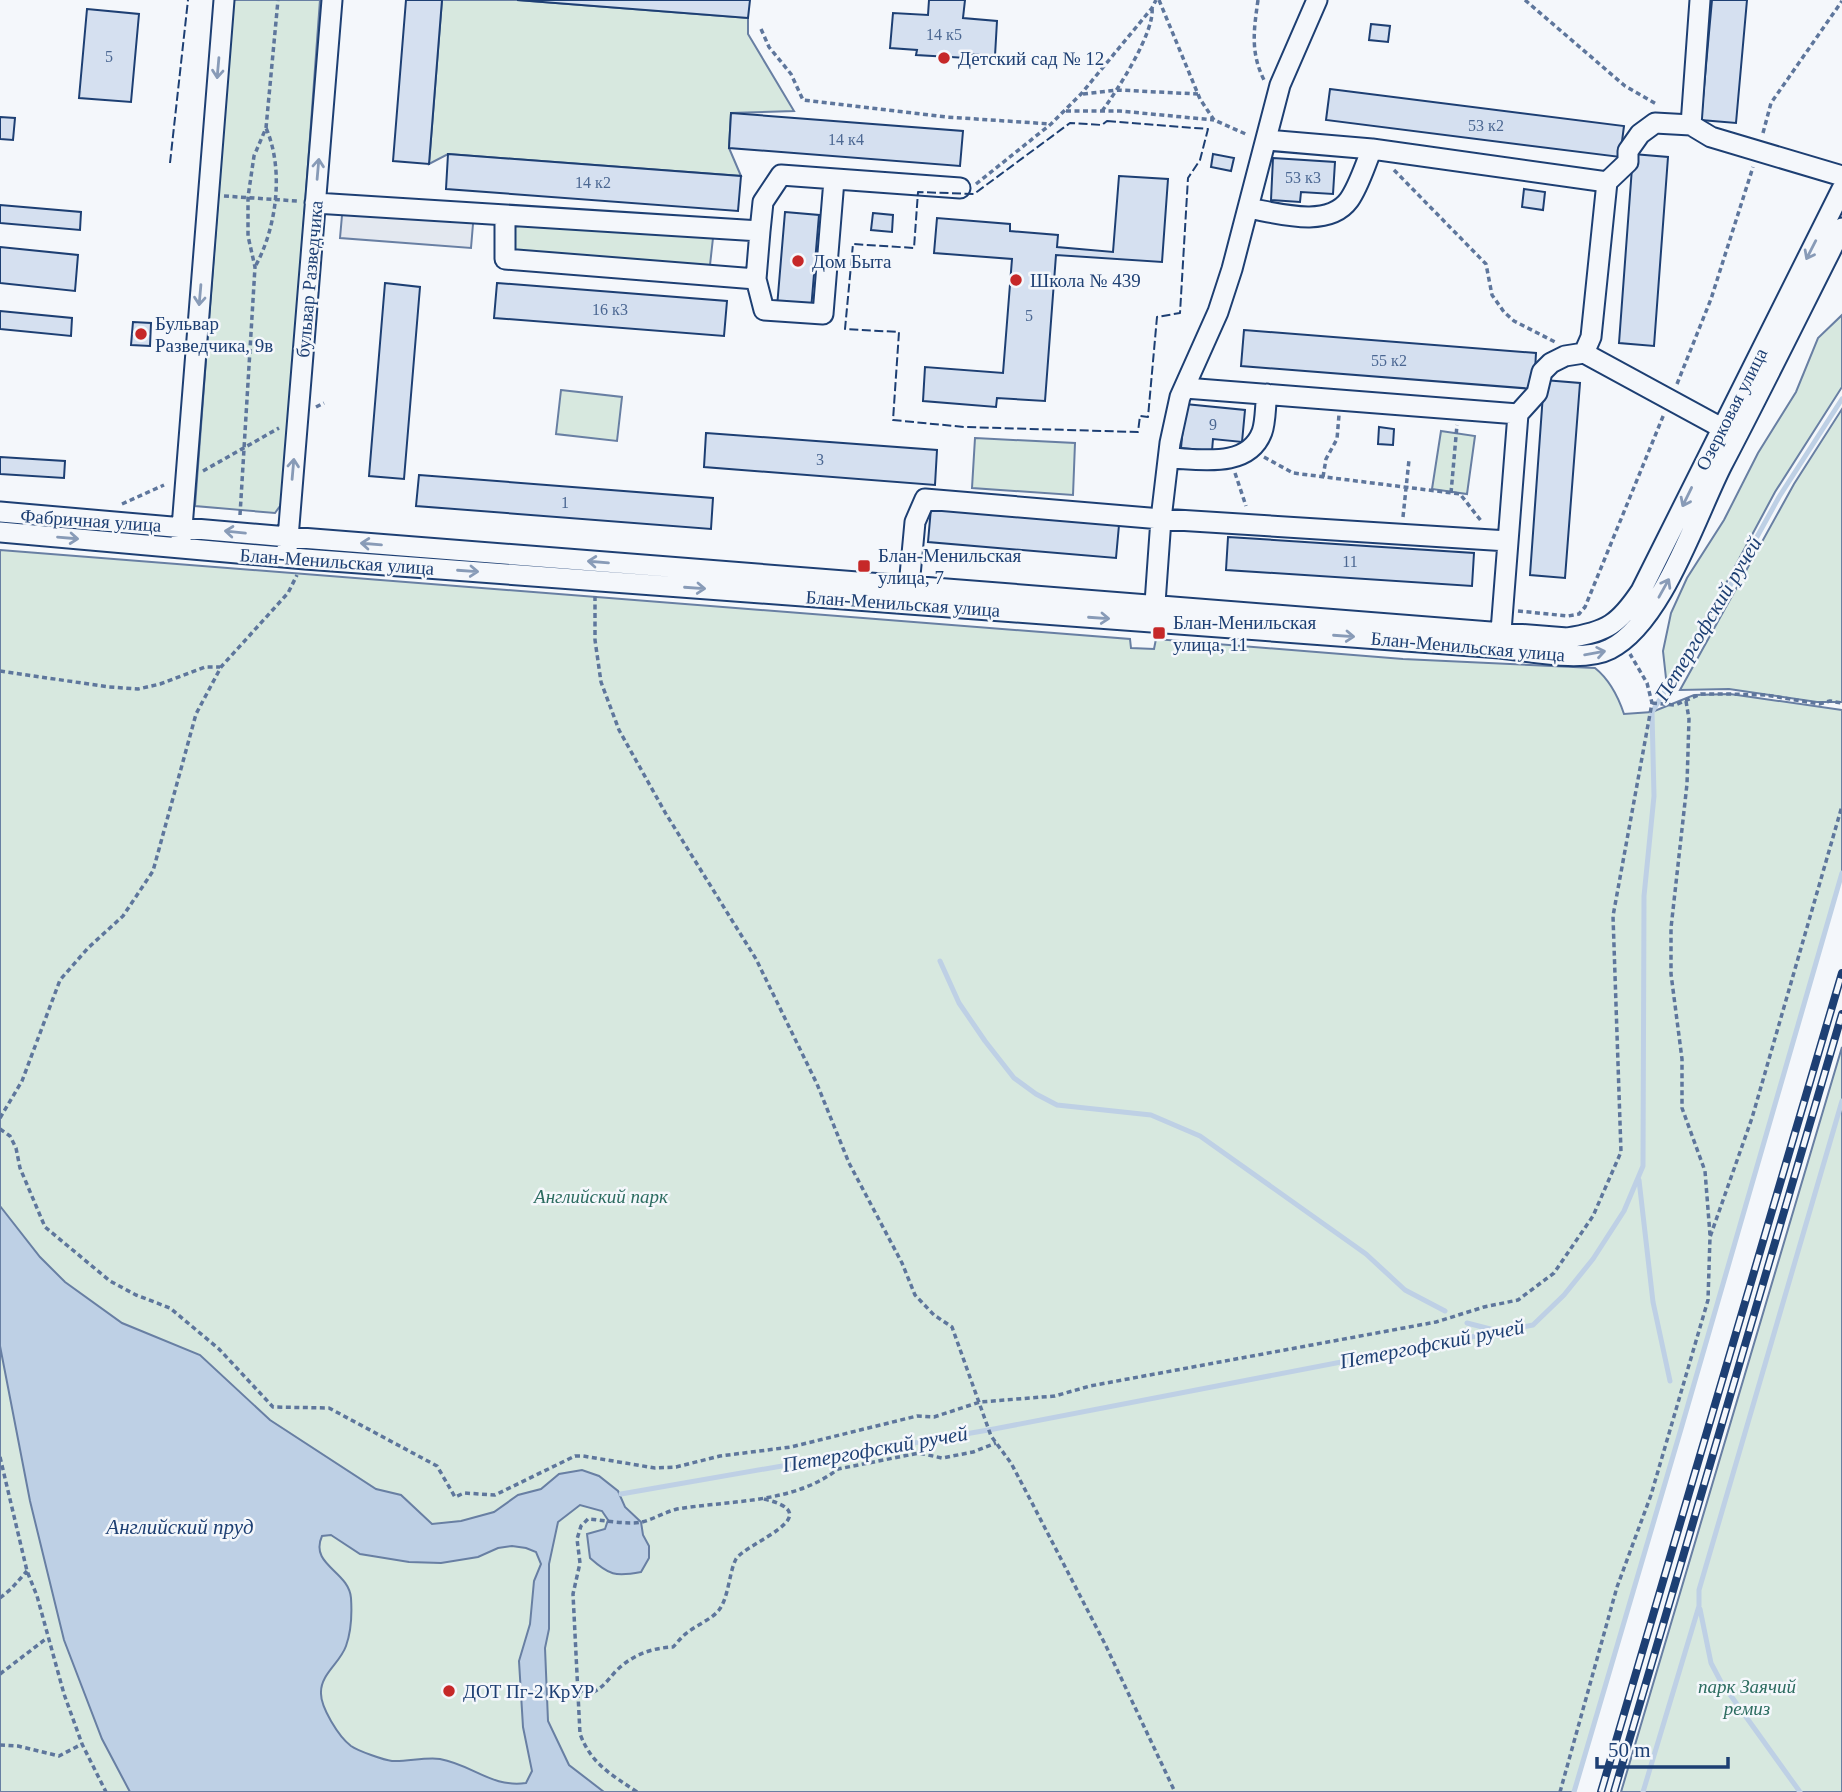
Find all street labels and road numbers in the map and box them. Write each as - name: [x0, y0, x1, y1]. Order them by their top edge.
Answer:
- street label: бульвар Разведчика: [292, 199, 327, 358]
- street label: Озерковая улица: [1692, 344, 1772, 474]
- street label: Фабричная улица: [20, 505, 163, 536]
- street label: Блан-Менильская улица: [239, 544, 435, 579]
- street label: Блан-Менильская улица: [805, 586, 1001, 621]
- street label: Блан-Менильская улица: [1370, 628, 1566, 665]

